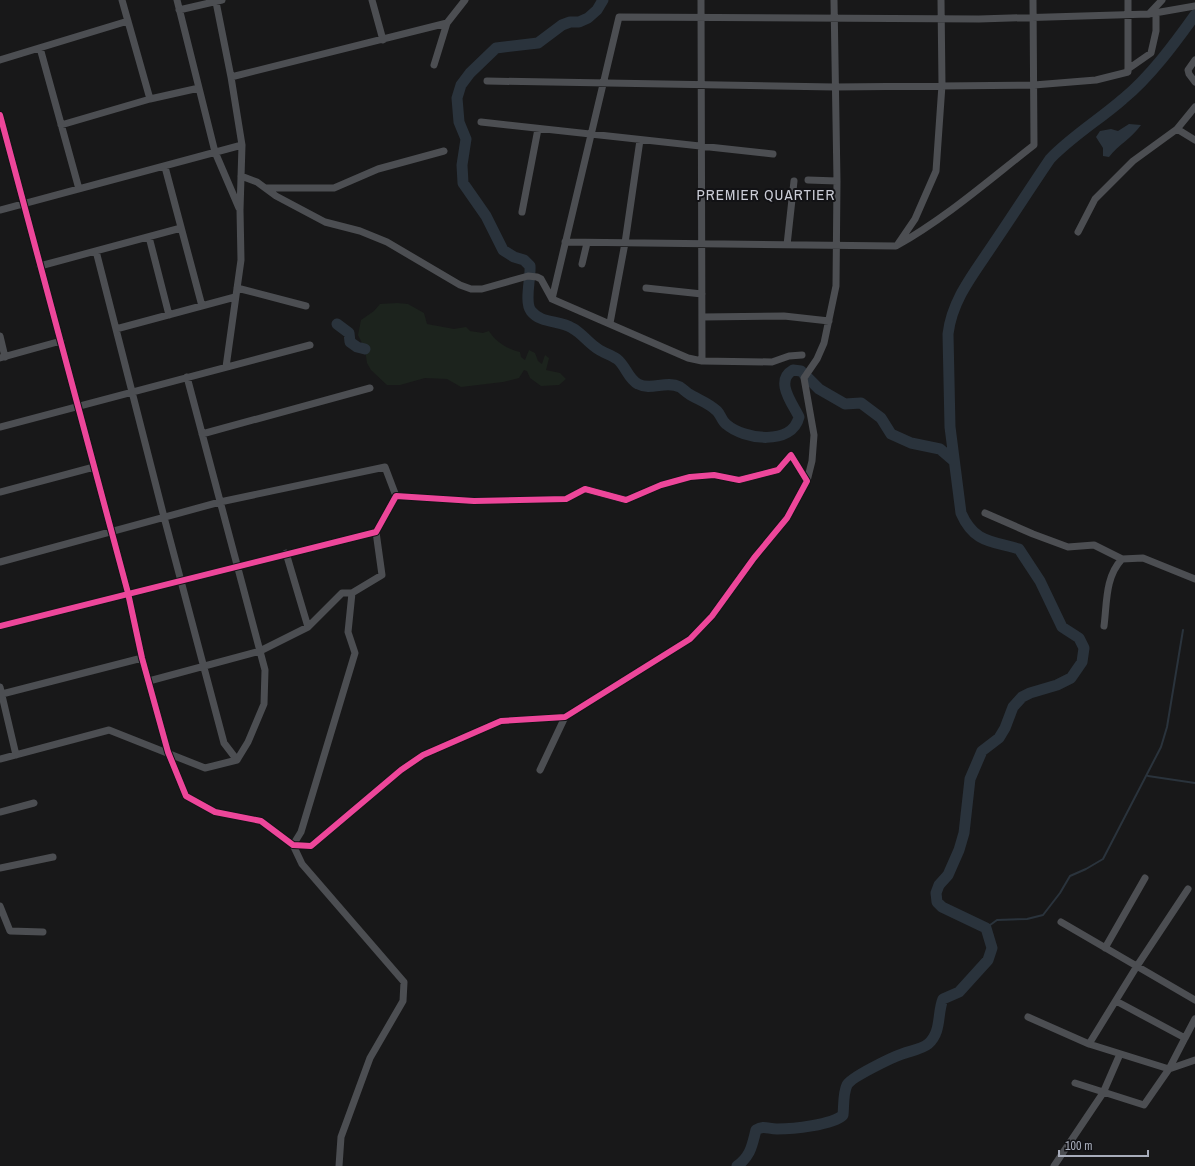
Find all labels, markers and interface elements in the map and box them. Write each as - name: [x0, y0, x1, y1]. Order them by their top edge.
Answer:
- district label: PREMIER QUARTIER: [697, 184, 835, 205]
- scale bar: [1059, 1132, 1148, 1158]
- text: 100 m: [1065, 1138, 1092, 1154]

